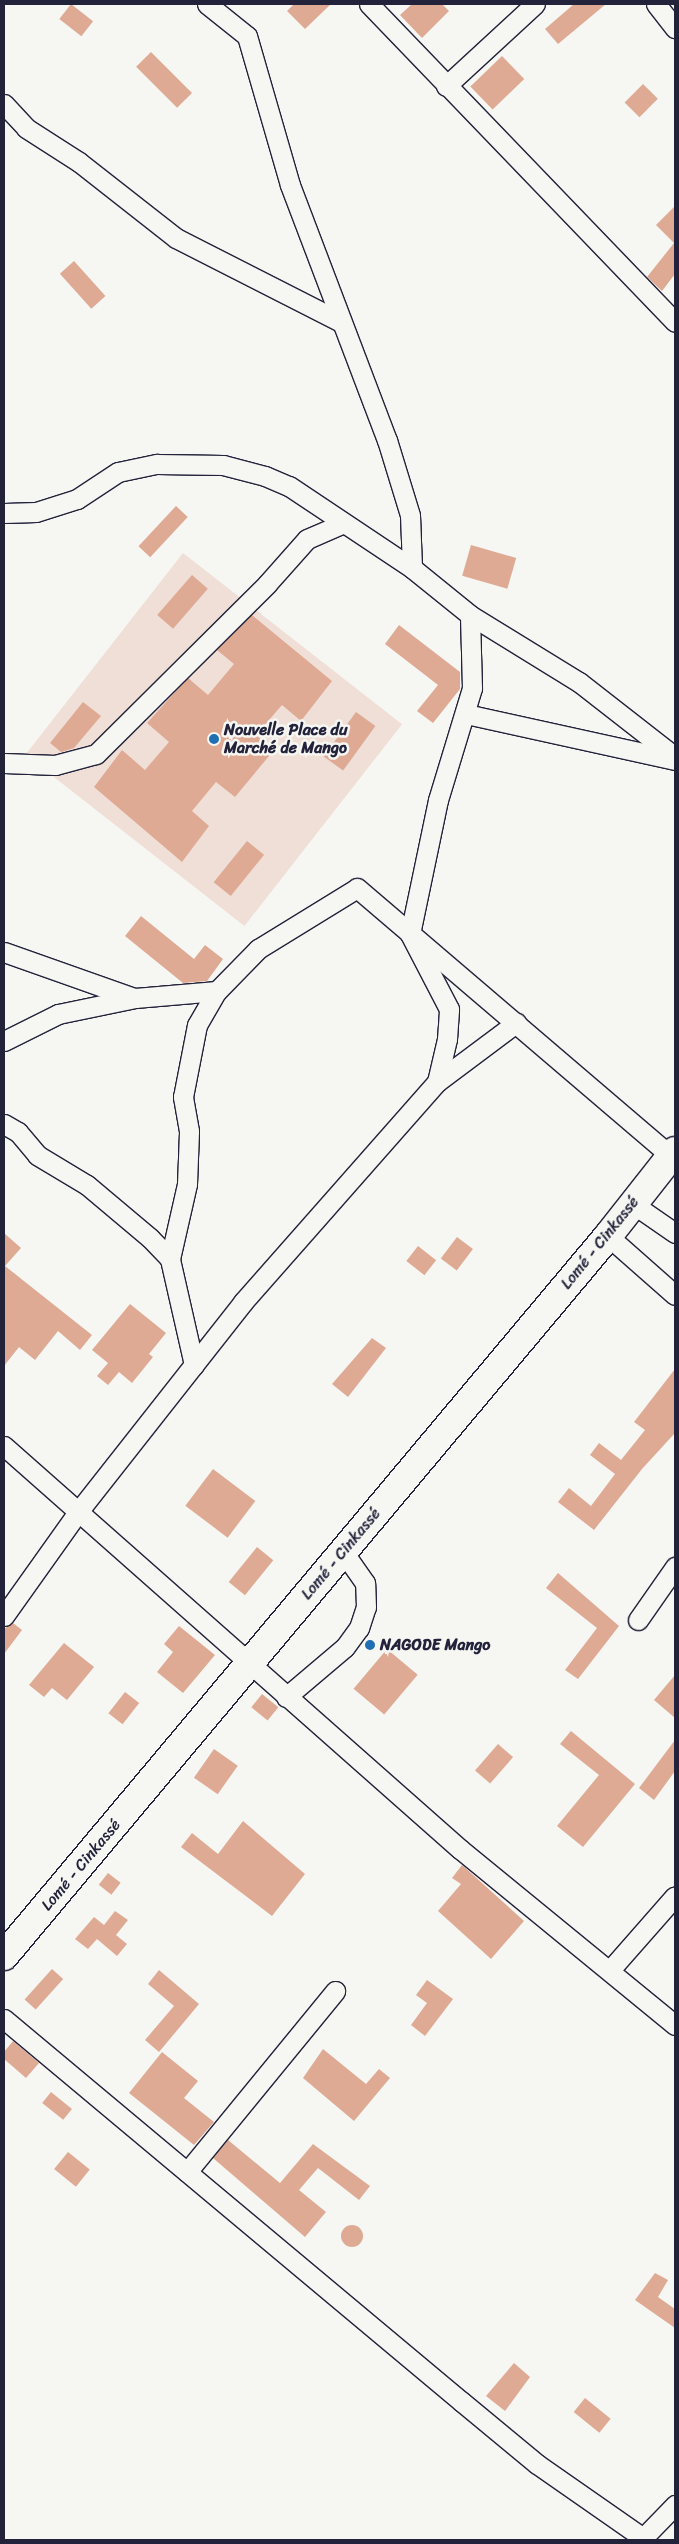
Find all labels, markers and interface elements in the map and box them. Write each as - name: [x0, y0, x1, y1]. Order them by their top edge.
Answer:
- place label: Nouvelle Place du Marché de Mango: [224, 720, 348, 758]
- marker: Nouvelle Place du Marché de Mango: [208, 733, 220, 745]
- street label: Lomé - Cinkassé: [557, 1193, 643, 1293]
- street label: Lomé - Cinkassé: [297, 1504, 385, 1604]
- place label: NAGODE Mango: [380, 1635, 490, 1655]
- marker: NAGODE Mango: [364, 1639, 376, 1651]
- street label: Lomé - Cinkassé: [37, 1815, 125, 1915]

